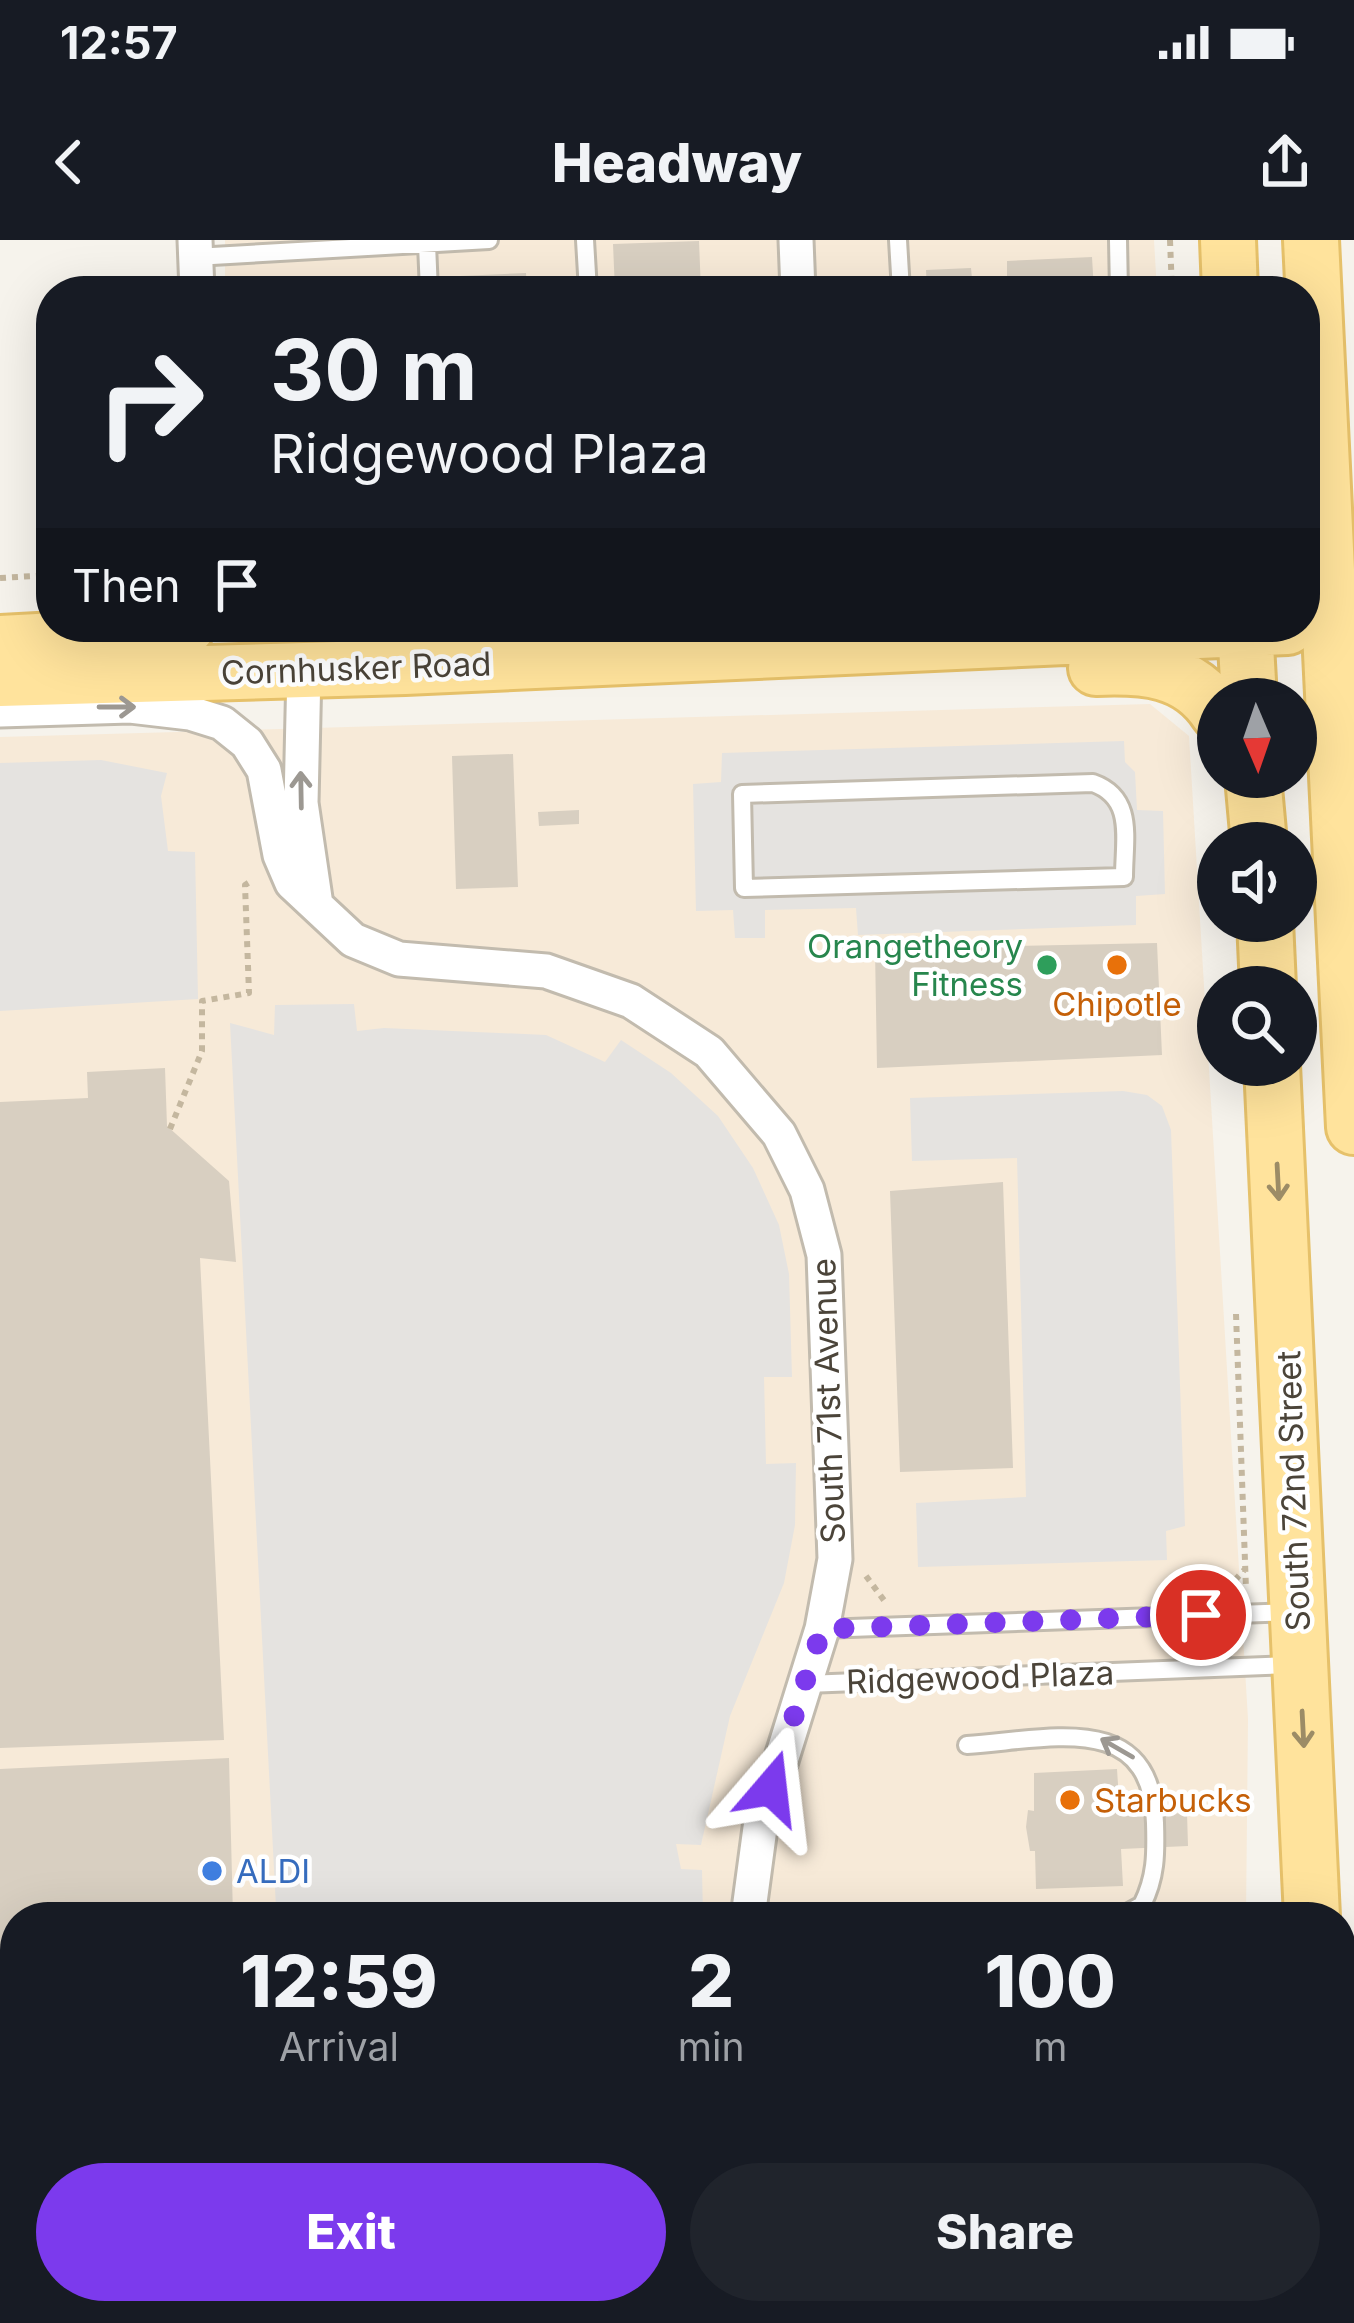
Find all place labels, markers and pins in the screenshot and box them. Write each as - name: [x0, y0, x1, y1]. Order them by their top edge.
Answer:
- place label: Orangetheory Fitness: [807, 926, 1023, 1004]
- marker: Orangetheory Fitness: [1034, 952, 1060, 978]
- marker: Chipotle: [1104, 952, 1130, 978]
- place label: Chipotle: [1052, 984, 1182, 1024]
- pin: [1150, 1564, 1252, 1666]
- place label: Starbucks: [1094, 1780, 1252, 1820]
- marker: Starbucks: [1057, 1787, 1083, 1813]
- place label: ALDI: [236, 1851, 310, 1891]
- marker: ALDI: [199, 1858, 225, 1884]

